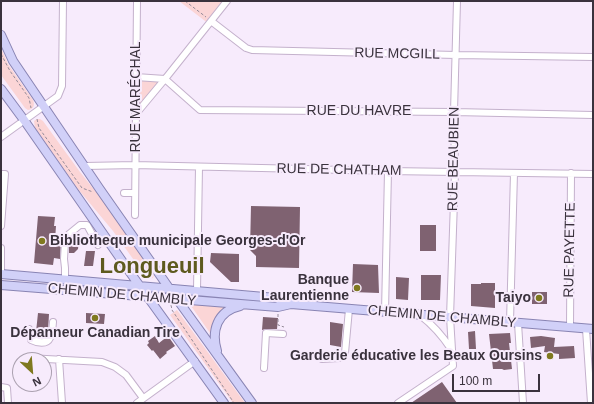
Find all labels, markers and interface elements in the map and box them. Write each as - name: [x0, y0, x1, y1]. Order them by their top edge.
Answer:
- street label: RUE MARÉCHAL: [128, 41, 144, 153]
- street label: RUE MCGILL: [354, 45, 440, 63]
- street label: RUE DU HAVRE: [307, 103, 411, 119]
- street label: RUE BEAUBIEN: [445, 107, 463, 211]
- street label: RUE DE CHATHAM: [276, 161, 402, 179]
- street label: RUE PAYETTE: [561, 202, 579, 298]
- place label: Bibliotheque municipale Georges-d'Or: [50, 233, 305, 249]
- marker: Bibliotheque municipale Georges-d'Or: [37, 236, 47, 246]
- district label: Longueuil: [99, 254, 205, 280]
- place label: Banque Laurentienne: [261, 272, 349, 304]
- street label: CHEMIN DE CHAMBLY: [47, 280, 197, 310]
- marker: Banque Laurentienne: [352, 283, 362, 293]
- place label: Taiyo: [495, 290, 531, 306]
- marker: Taiyo: [534, 293, 544, 303]
- street label: CHEMIN DE CHAMBLY: [367, 302, 517, 332]
- marker: Dépanneur Canadian Tire: [90, 313, 100, 323]
- place label: Dépanneur Canadian Tire: [10, 325, 180, 341]
- place label: Garderie éducative les Beaux Oursins: [290, 348, 542, 364]
- marker: Garderie éducative les Beaux Oursins: [545, 351, 555, 361]
- north arrow: [12, 352, 52, 392]
- scale bar: [454, 366, 542, 392]
- text: 100 m: [459, 374, 492, 388]
- text: N: [31, 375, 43, 389]

